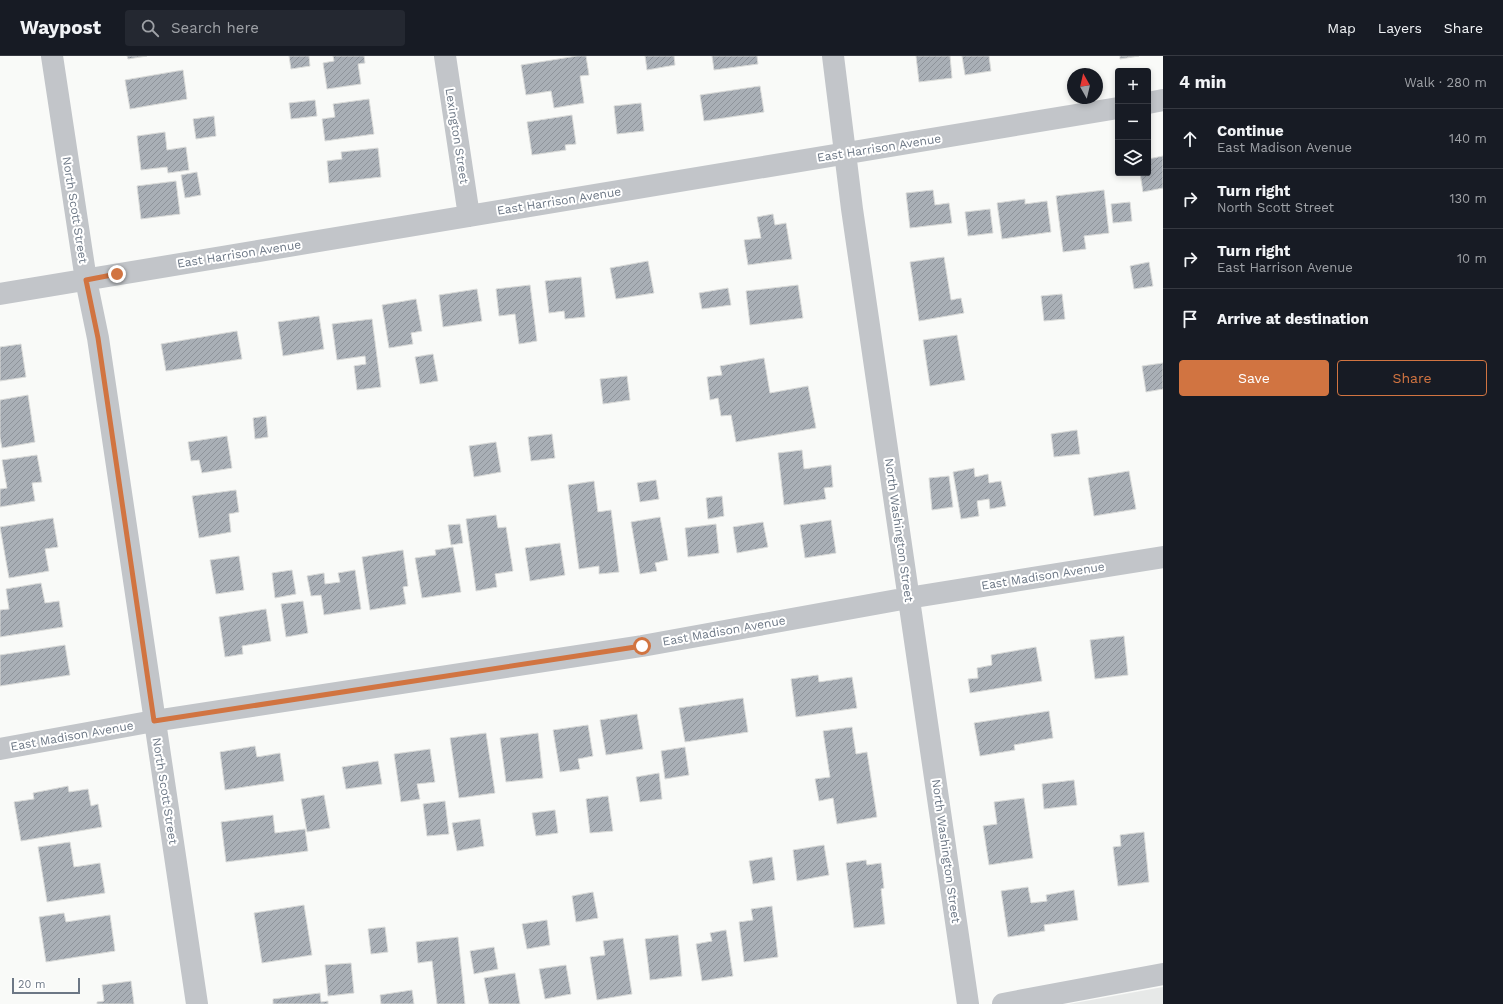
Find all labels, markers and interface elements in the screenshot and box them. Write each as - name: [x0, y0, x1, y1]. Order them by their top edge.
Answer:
- search box: [125, 10, 405, 46]
- text: Waypost: [20, 16, 101, 39]
- icon: search: [139, 17, 161, 39]
- text: Search here: [171, 19, 259, 37]
- text: Map: [1327, 20, 1356, 36]
- text: Layers: [1378, 20, 1422, 36]
- text: Share: [1444, 20, 1483, 36]
- north arrow: [1067, 68, 1103, 104]
- map controls: [1115, 68, 1151, 176]
- button: +: [1115, 68, 1151, 104]
- text: 4 min: [1179, 72, 1226, 92]
- text: Walk · 280 m: [1404, 75, 1487, 90]
- street label: Lexington Street: [443, 87, 471, 185]
- button: −: [1115, 104, 1151, 140]
- text: Continue: [1217, 122, 1284, 140]
- icon: ahead: [1179, 128, 1201, 150]
- street label: East Harrison Avenue: [816, 131, 942, 165]
- text: 140 m: [1449, 131, 1487, 146]
- button: layers: [1115, 140, 1151, 176]
- text: East Madison Avenue: [1217, 140, 1352, 155]
- street label: North Scott Street: [60, 156, 90, 264]
- text: Turn right: [1217, 182, 1290, 200]
- street label: East Harrison Avenue: [496, 184, 622, 218]
- icon: right: [1179, 188, 1201, 210]
- text: 130 m: [1449, 191, 1487, 206]
- text: North Scott Street: [1217, 200, 1334, 215]
- street label: East Harrison Avenue: [176, 237, 302, 271]
- text: Turn right: [1217, 242, 1290, 260]
- icon: right: [1179, 248, 1201, 270]
- text: 10 m: [1457, 251, 1487, 266]
- text: East Harrison Avenue: [1217, 260, 1353, 275]
- route end: [108, 265, 126, 283]
- icon: arrive: [1179, 308, 1201, 330]
- text: Arrive at destination: [1217, 310, 1369, 328]
- button: Save: [1179, 360, 1329, 396]
- button: Share: [1337, 360, 1487, 396]
- street label: North Washington Street: [882, 457, 916, 603]
- street label: East Madison Avenue: [980, 559, 1106, 593]
- street label: East Madison Avenue: [661, 613, 787, 649]
- route start: [633, 637, 651, 655]
- street label: East Madison Avenue: [9, 718, 135, 754]
- street label: North Scott Street: [150, 737, 180, 845]
- street label: North Washington Street: [929, 778, 963, 924]
- scale bar: [12, 976, 80, 995]
- text: 20 m: [18, 978, 46, 991]

